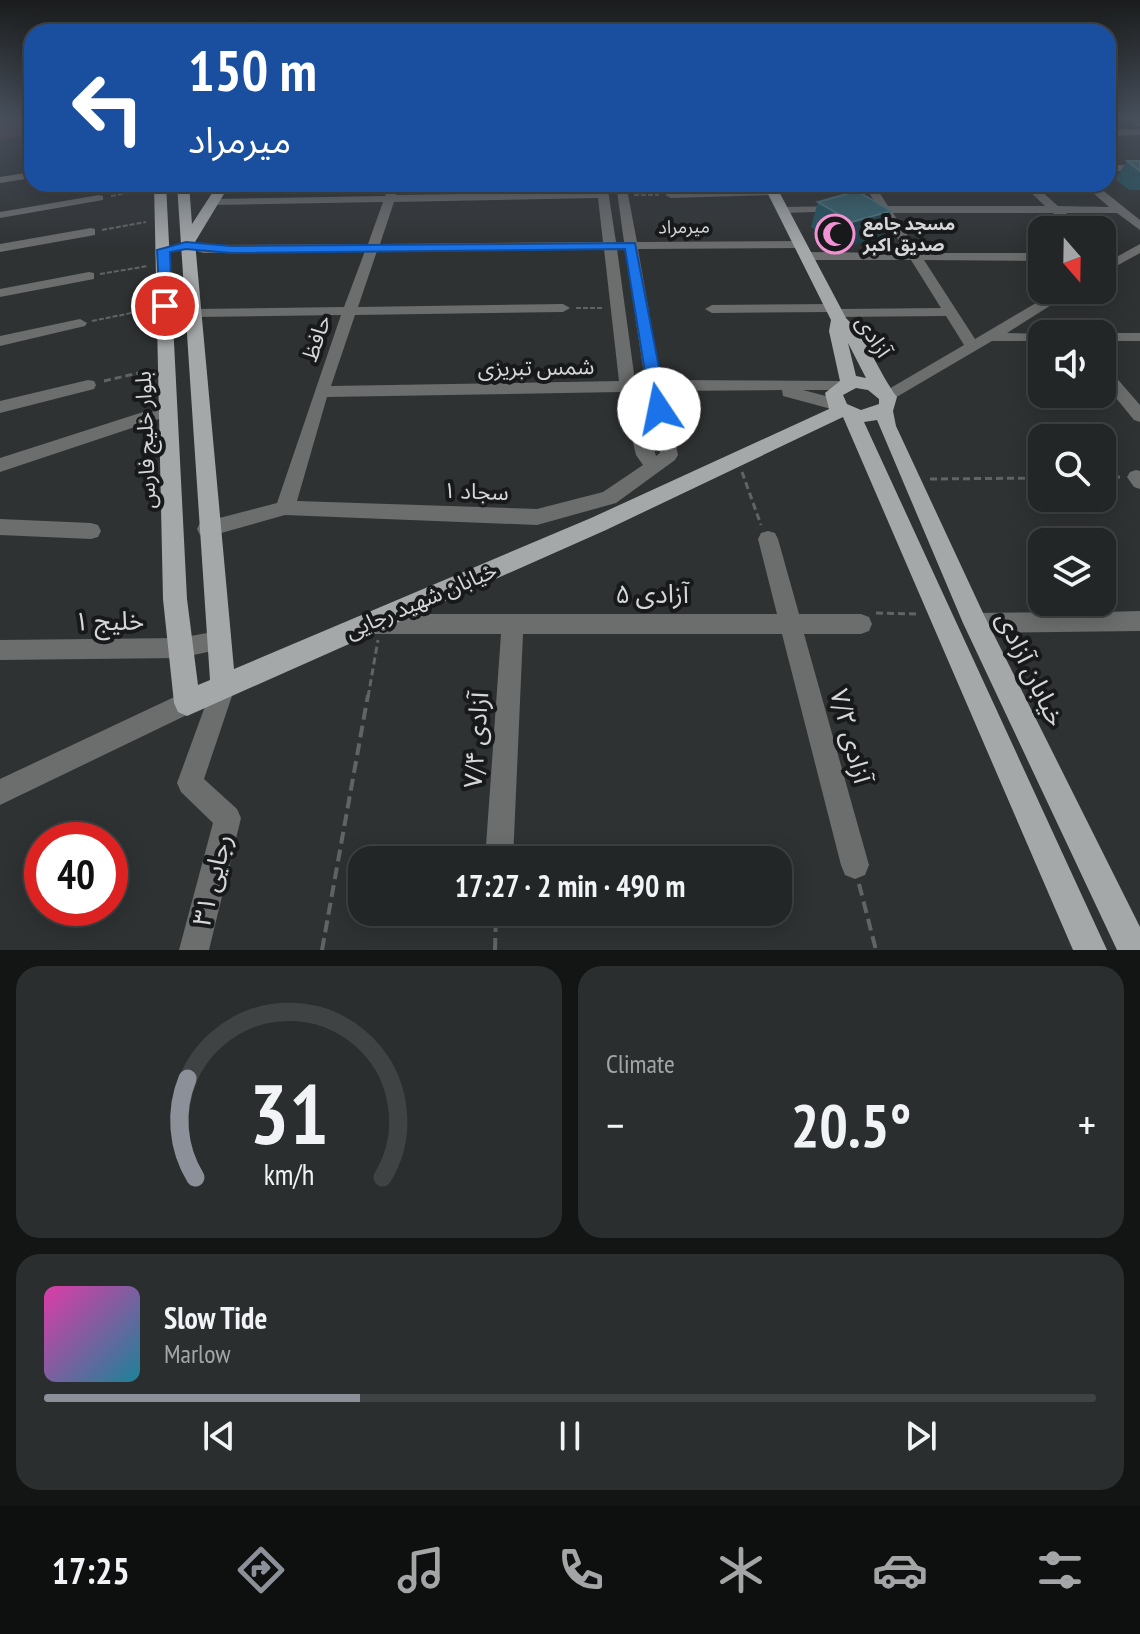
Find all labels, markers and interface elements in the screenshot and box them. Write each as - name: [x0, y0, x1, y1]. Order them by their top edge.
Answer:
- text: 150 m: [188, 34, 317, 106]
- icon: left: [56, 56, 160, 160]
- text: میرمراد: [188, 116, 291, 163]
- place label: مسجد جامع صدیق اکبر: [862, 212, 955, 256]
- mosque icon: مسجد جامع صدیق اکبر: [814, 213, 856, 255]
- street label: میرمراد: [658, 215, 710, 238]
- north arrow: [1028, 216, 1116, 304]
- map controls: [1028, 216, 1116, 616]
- pin: [131, 272, 199, 340]
- icon: arrive: [143, 284, 187, 328]
- street label: آزادی: [850, 309, 899, 364]
- street label: حافظ: [295, 311, 337, 365]
- button: sound: [1028, 320, 1116, 408]
- street label: شمس تبریزی: [477, 352, 595, 382]
- position arrow: [617, 367, 701, 451]
- street label: بلوار خلیج فارس: [129, 371, 164, 509]
- button: search: [1028, 424, 1116, 512]
- street label: سجاد ۱: [443, 476, 509, 506]
- button: layers: [1028, 528, 1116, 616]
- street label: خیابان شهید رجایی: [341, 555, 501, 645]
- street label: آزادی ۵: [615, 577, 690, 610]
- street label: خلیج ۱: [74, 603, 144, 642]
- street label: خیابان آزادی: [989, 606, 1073, 732]
- street label: آزادی ۷/۲: [823, 685, 880, 788]
- street label: آزادی ۷/۴: [456, 689, 495, 789]
- speed limit sign: 40: [24, 822, 128, 926]
- street label: رجایی ۳‍۱: [184, 830, 239, 929]
- text: 17:27 · 2 min · 490 m: [455, 866, 685, 905]
- text: Climate: [606, 1047, 675, 1080]
- text: 31: [249, 1059, 329, 1167]
- text: 20.5°: [791, 1086, 911, 1164]
- text: −: [606, 1096, 624, 1153]
- text: +: [1078, 1096, 1096, 1153]
- text: km/h: [264, 1156, 314, 1193]
- text: Slow Tide: [164, 1298, 267, 1337]
- text: Marlow: [164, 1337, 230, 1370]
- icon: previous: [197, 1414, 241, 1458]
- icon: pause: [548, 1414, 592, 1458]
- icon: next: [899, 1414, 943, 1458]
- icon: directions: [233, 1542, 289, 1598]
- icon: music: [393, 1542, 449, 1598]
- icon: phone: [553, 1542, 609, 1598]
- icon: climate: [713, 1542, 769, 1598]
- icon: car: [872, 1542, 928, 1598]
- icon: filters: [1032, 1542, 1088, 1598]
- text: 17:25: [52, 1547, 130, 1594]

